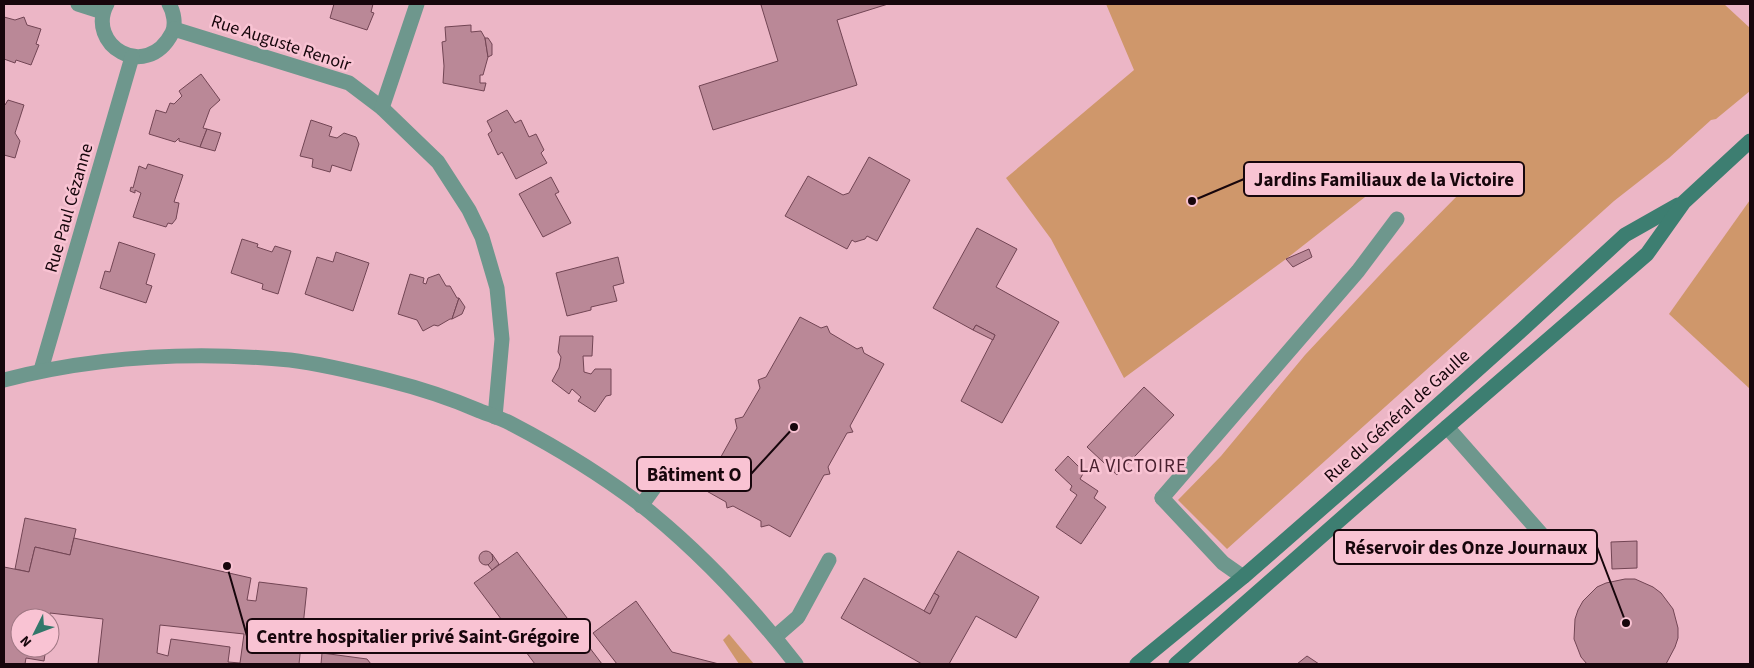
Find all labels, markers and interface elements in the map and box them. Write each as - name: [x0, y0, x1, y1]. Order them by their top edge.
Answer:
- street label: Rue Auguste Renoir: [208, 9, 355, 78]
- street label: Rue Paul Cézanne: [39, 140, 99, 275]
- callout: Jardins Familiaux de la Victoire: [1244, 162, 1524, 196]
- text: Jardins Familiaux de la Victoire: [1254, 167, 1514, 194]
- street label: Rue du Général de Gaulle: [1319, 344, 1475, 488]
- district label: LA VICTOIRE: [1079, 453, 1187, 480]
- callout: Bâtiment O: [637, 457, 751, 491]
- text: Bâtiment O: [647, 462, 741, 489]
- callout: Réservoir des Onze Journaux: [1334, 530, 1597, 564]
- text: Réservoir des Onze Journaux: [1344, 535, 1588, 562]
- north arrow: [10, 608, 60, 658]
- callout: Centre hospitalier privé Saint-Grégoire: [247, 619, 590, 653]
- text: Centre hospitalier privé Saint-Grégoire: [256, 624, 580, 651]
- text: N: [16, 631, 37, 651]

